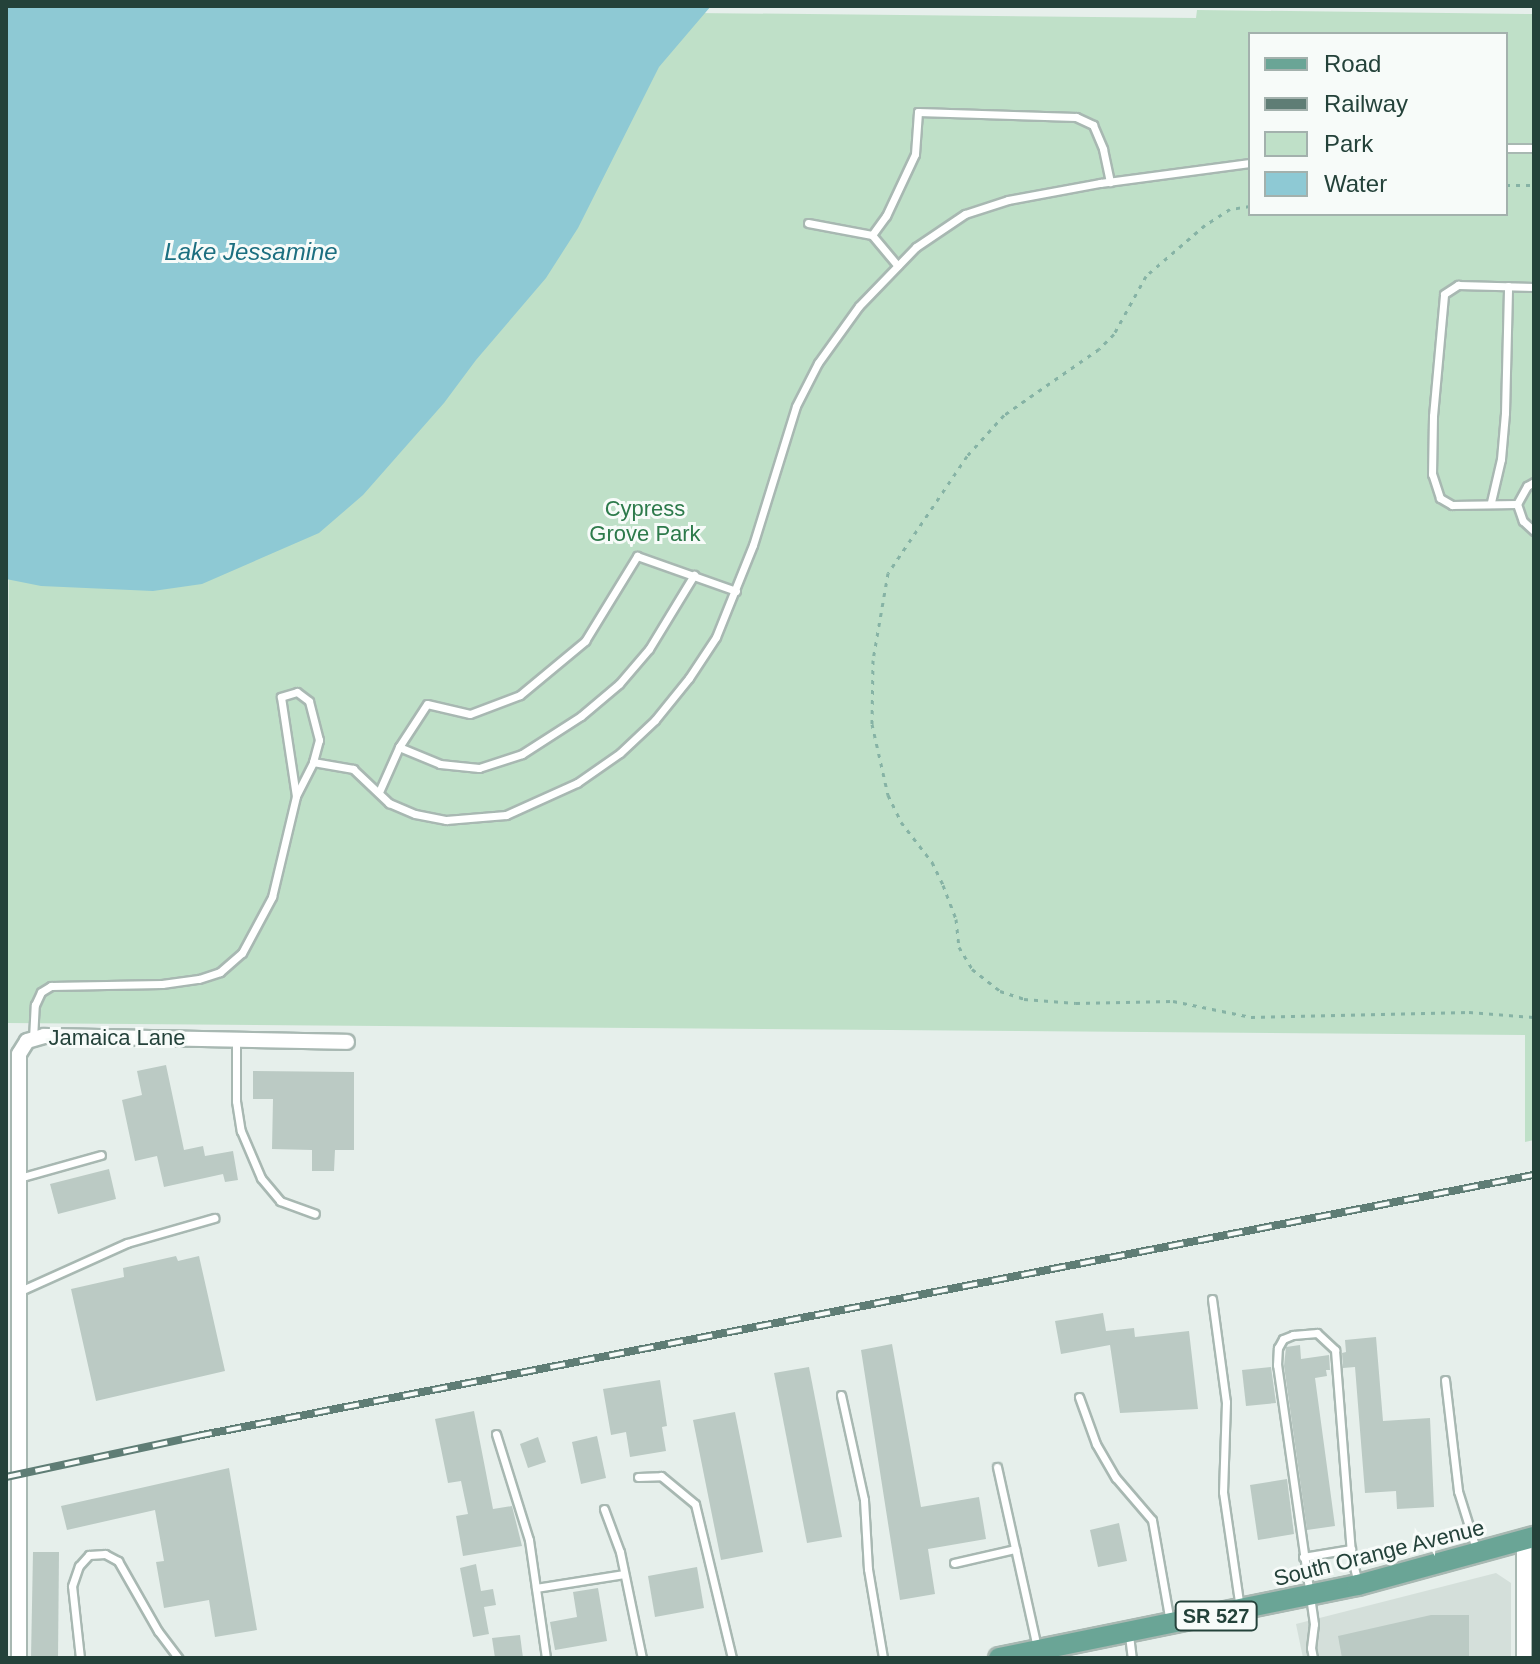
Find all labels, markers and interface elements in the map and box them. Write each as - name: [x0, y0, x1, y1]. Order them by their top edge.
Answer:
- legend: [1248, 32, 1508, 216]
- text: Road: [1324, 50, 1381, 77]
- text: Railway: [1324, 90, 1408, 117]
- text: Park: [1324, 130, 1373, 157]
- text: Water: [1324, 170, 1387, 197]
- water label: Lake Jessamine: [164, 238, 338, 266]
- park label: Cypress Grove Park: [589, 495, 701, 546]
- street label: Jamaica Lane: [49, 1025, 185, 1051]
- street label: South Orange Avenue: [1270, 1514, 1488, 1592]
- road number: SR 527: [1174, 1600, 1258, 1632]

